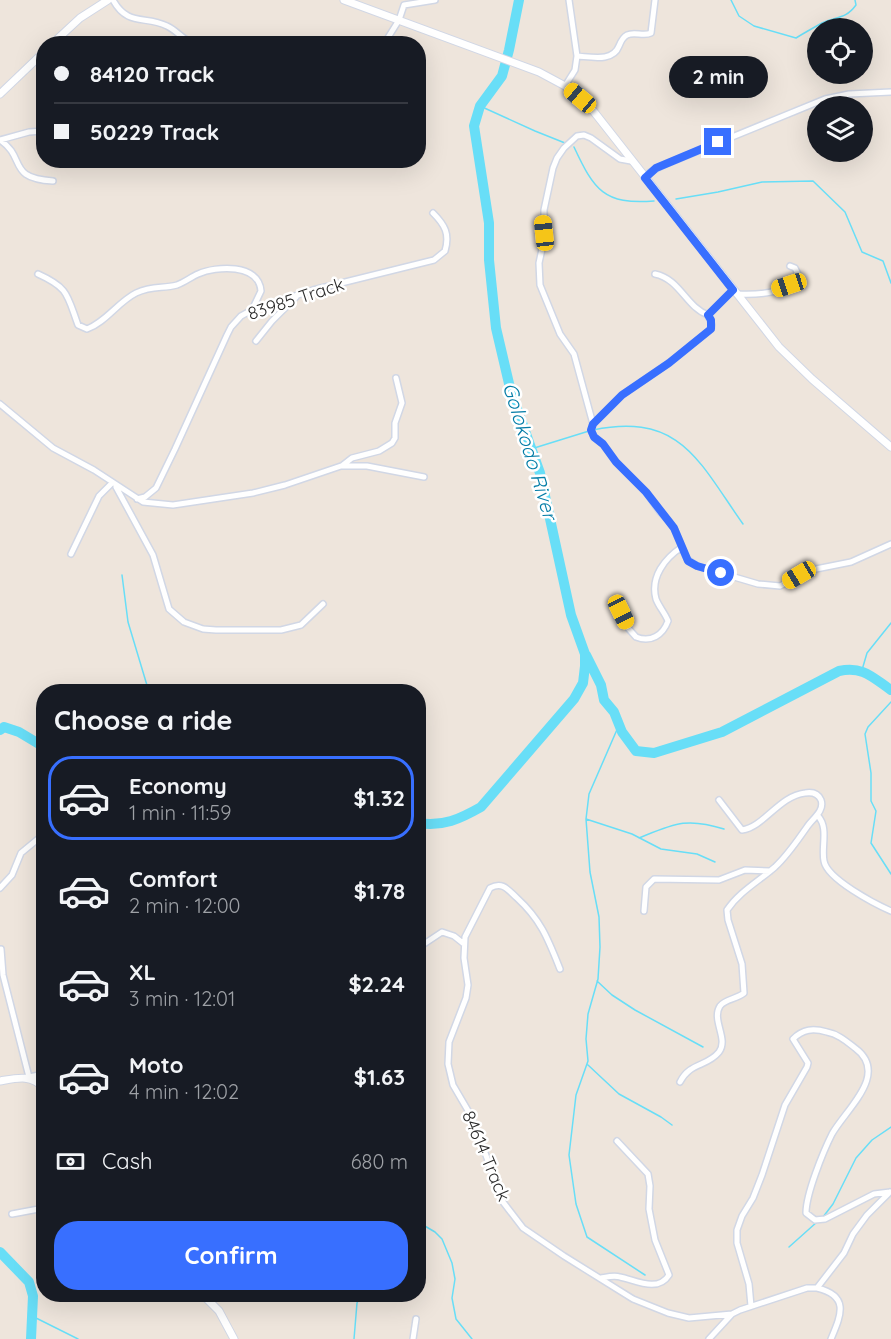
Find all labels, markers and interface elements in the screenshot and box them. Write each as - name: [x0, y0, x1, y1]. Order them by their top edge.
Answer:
- map controls: [807, 18, 873, 162]
- button: locate: [807, 18, 873, 84]
- callout: 2 min: [668, 55, 768, 97]
- text: 84120 Track: [90, 60, 215, 88]
- text: 2 min: [692, 64, 745, 89]
- car: [560, 80, 600, 116]
- button: layers: [807, 96, 873, 162]
- text: 50229 Track: [90, 118, 219, 146]
- route end: [704, 128, 731, 155]
- car: [533, 214, 555, 252]
- car: [769, 271, 809, 299]
- street label: 83985 Track: [245, 272, 347, 325]
- water label: Golokodo River: [498, 379, 564, 524]
- car: [779, 558, 819, 592]
- route start: [707, 559, 734, 586]
- car: [605, 592, 637, 632]
- text: Choose a ride: [54, 703, 232, 737]
- icon: car: [57, 771, 111, 825]
- text: Economy: [129, 772, 227, 800]
- text: $1.32: [353, 784, 405, 812]
- text: 1 min · 11:59: [129, 800, 231, 825]
- icon: car: [57, 864, 111, 918]
- text: Comfort: [129, 865, 218, 893]
- text: $1.78: [354, 877, 405, 905]
- text: 2 min · 12:00: [129, 893, 240, 918]
- icon: car: [57, 957, 111, 1011]
- text: XL: [129, 958, 156, 986]
- text: $2.24: [348, 970, 405, 998]
- text: 3 min · 12:01: [129, 986, 235, 1011]
- icon: car: [57, 1050, 111, 1104]
- text: Moto: [129, 1051, 183, 1079]
- text: $1.63: [354, 1063, 405, 1091]
- text: 4 min · 12:02: [129, 1079, 239, 1104]
- street label: 84614 Track: [457, 1107, 516, 1204]
- icon: cash: [54, 1145, 87, 1178]
- text: Cash: [102, 1147, 153, 1175]
- text: 680 m: [351, 1149, 408, 1174]
- button: Confirm: [54, 1221, 408, 1290]

